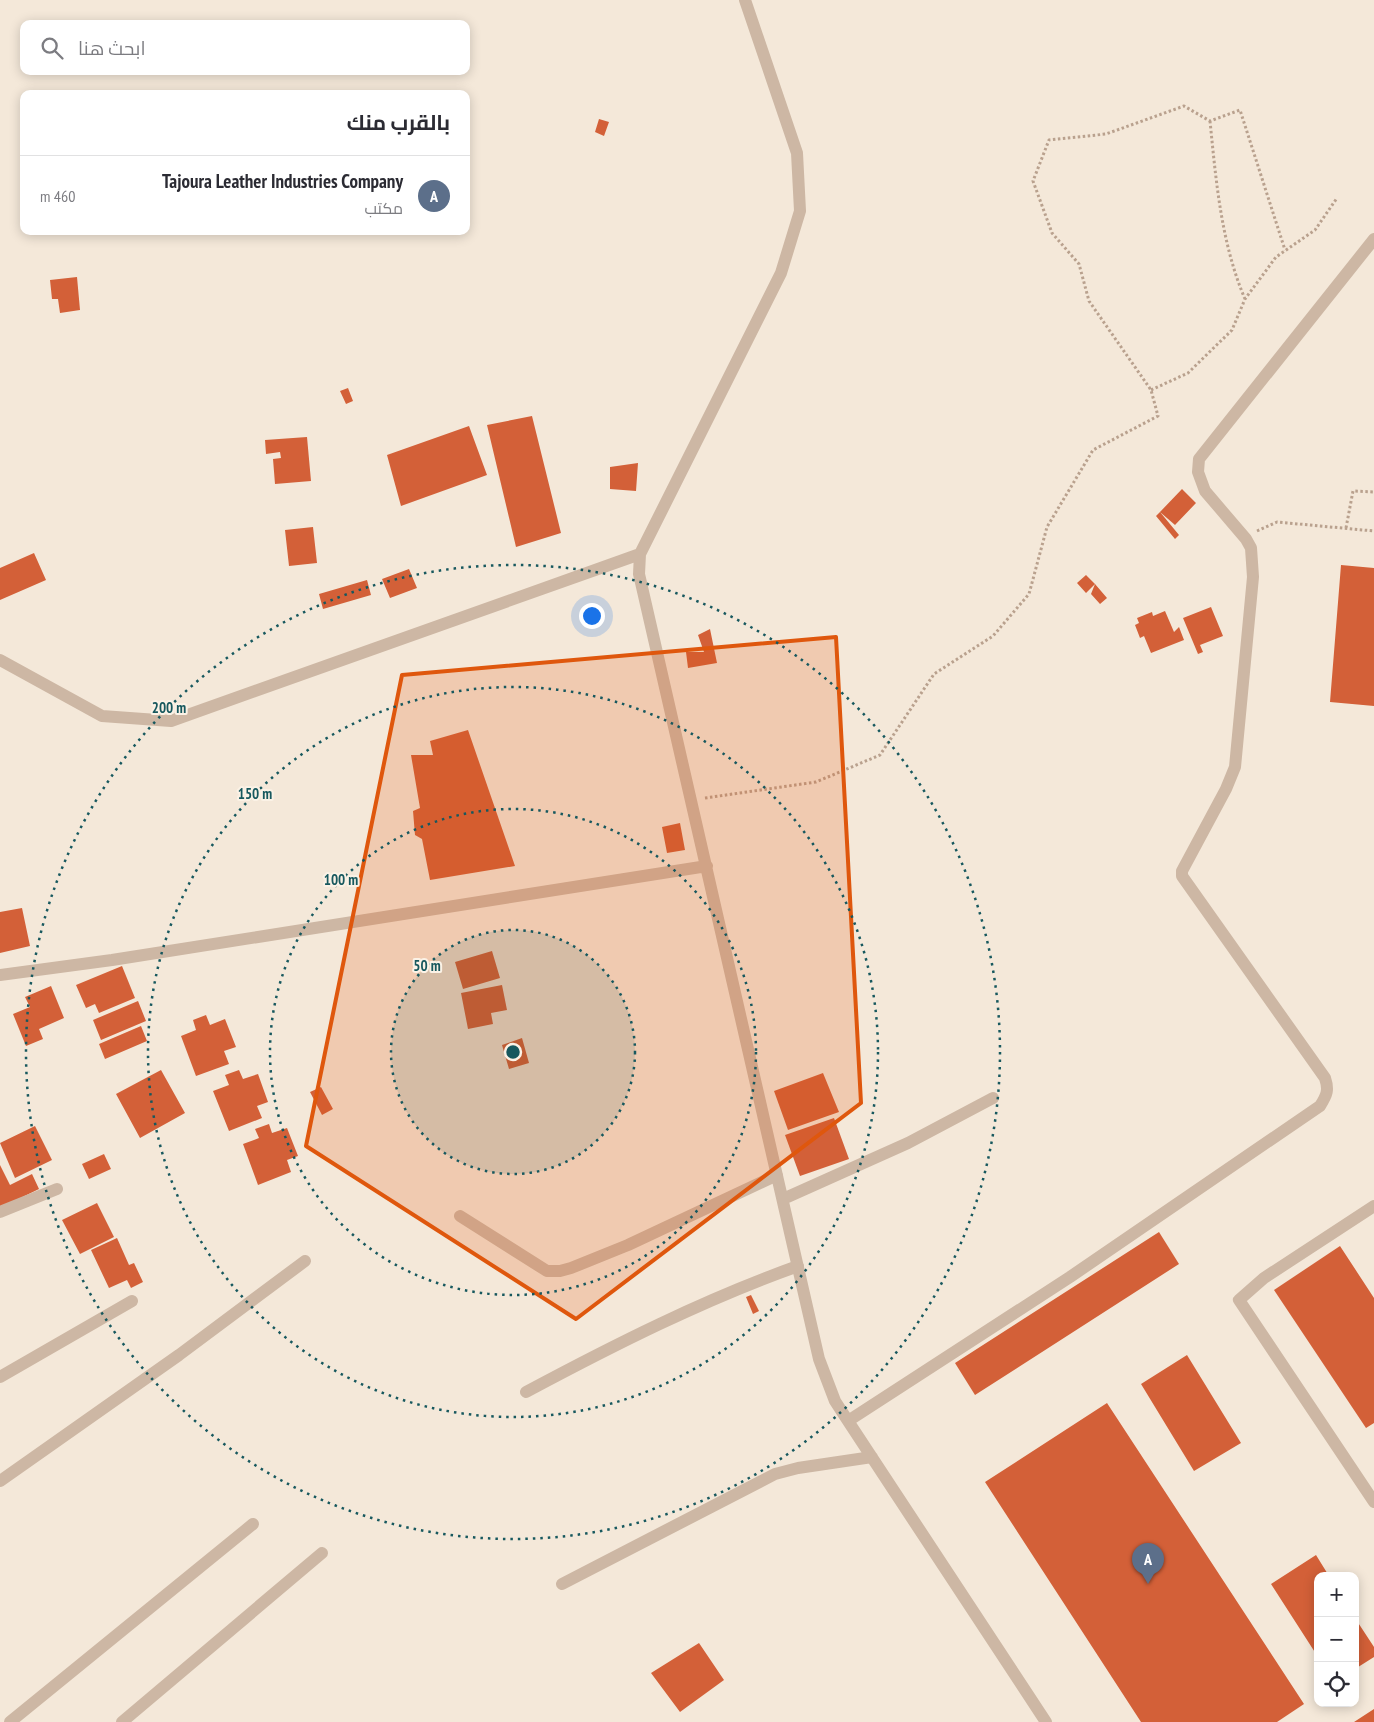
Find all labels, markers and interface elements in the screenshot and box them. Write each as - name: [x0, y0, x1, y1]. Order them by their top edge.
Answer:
- search box: [20, 20, 470, 75]
- icon: search: [38, 34, 66, 62]
- text: ابحث هنا: [78, 36, 146, 60]
- text: بالقرب منك: [347, 109, 450, 136]
- text: Tajoura Leather Industries Company: [162, 169, 403, 193]
- text: 460 m: [40, 186, 75, 206]
- text: A: [430, 186, 438, 206]
- text: مكتب: [364, 198, 403, 218]
- your location: [579, 603, 605, 629]
- text: 200 m: [152, 698, 186, 717]
- text: 150 m: [238, 784, 272, 803]
- text: 100 m: [324, 870, 358, 889]
- text: 50 m: [413, 956, 441, 975]
- centre of rings: [504, 1043, 522, 1061]
- pin: A: [1132, 1543, 1164, 1584]
- map controls: [1314, 1572, 1359, 1707]
- button: +: [1314, 1572, 1359, 1617]
- button: −: [1314, 1617, 1359, 1662]
- button: locate: [1314, 1662, 1359, 1707]

